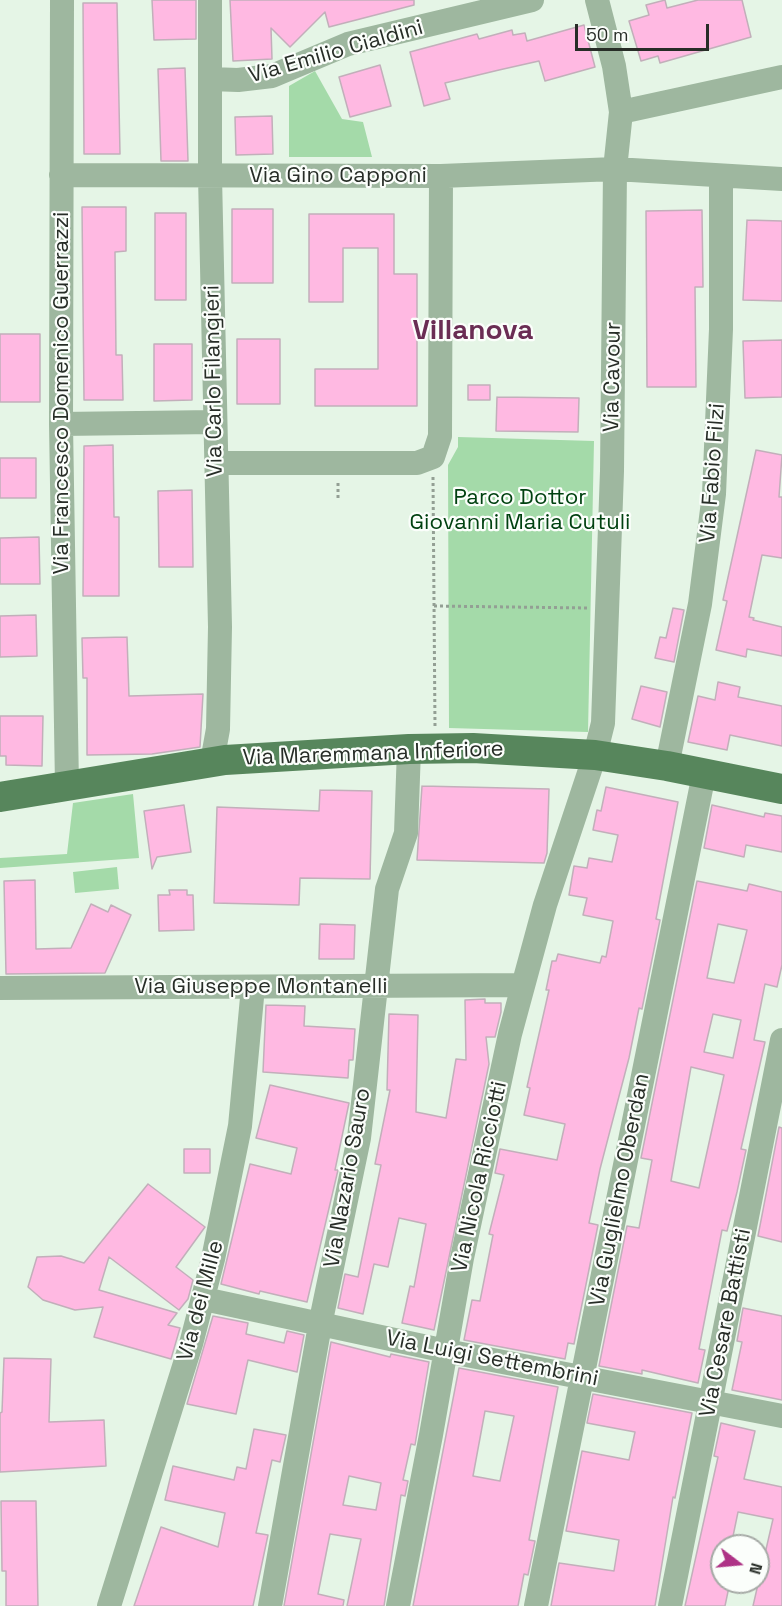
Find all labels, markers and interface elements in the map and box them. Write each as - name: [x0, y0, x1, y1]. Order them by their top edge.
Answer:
- scale bar: [578, 12, 712, 50]
- street label: Via Emilio Cialdini: [246, 15, 426, 89]
- text: 50 m: [586, 23, 628, 46]
- street label: Via Gino Capponi: [249, 163, 427, 189]
- street label: Via Francesco Domenico Guerrazzi: [49, 211, 75, 575]
- street label: Via Carlo Filangieri: [199, 285, 229, 477]
- district label: Villanova: [412, 314, 534, 348]
- street label: Via Cavour: [599, 322, 627, 432]
- street label: Via Fabio Filzi: [695, 402, 731, 544]
- park label: Parco Dottor Giovanni Maria Cutuli: [410, 485, 630, 536]
- street label: Via Maremmana Inferiore: [242, 736, 504, 772]
- street label: Via Giuseppe Montanelli: [134, 974, 388, 1000]
- street label: Via Guglielmo Oberdan: [584, 1071, 656, 1309]
- street label: Via Nicola Ricciotti: [447, 1079, 513, 1275]
- street label: Via Nazario Sauro: [319, 1086, 377, 1270]
- street label: Via Cesare Battisti: [695, 1226, 757, 1420]
- street label: Via dei Mille: [172, 1238, 230, 1364]
- street label: Via Luigi Settembrini: [384, 1325, 600, 1393]
- north arrow: [710, 1534, 770, 1594]
- text: N: [744, 1560, 767, 1577]

